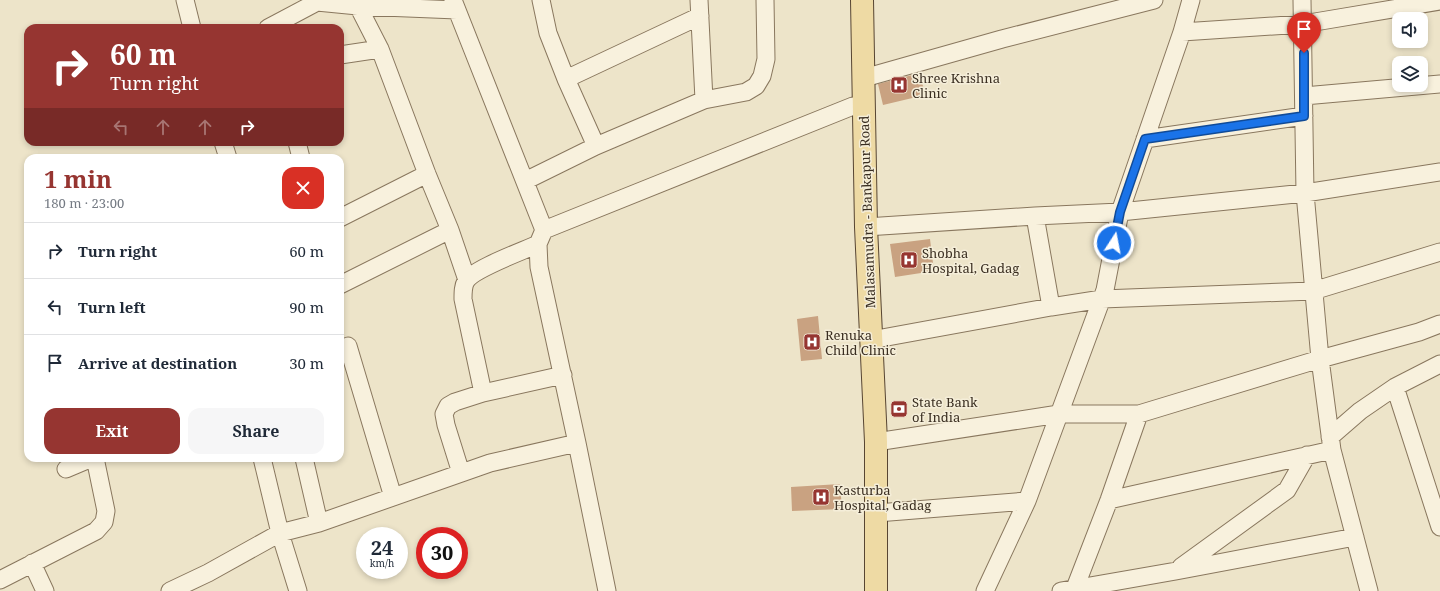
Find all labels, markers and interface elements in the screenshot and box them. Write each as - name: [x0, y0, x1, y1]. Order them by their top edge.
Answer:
- pin: [1287, 12, 1321, 53]
- map controls: [1392, 12, 1428, 92]
- button: sound: [1392, 12, 1428, 48]
- icon: arrive: [1293, 18, 1315, 40]
- text: 60 m: [110, 35, 177, 73]
- icon: right: [44, 40, 96, 92]
- button: layers: [1392, 56, 1428, 92]
- place label: Shree Krishna Clinic: [912, 69, 1000, 102]
- text: Turn right: [110, 71, 199, 95]
- hospital icon: Shree Krishna Clinic: [889, 75, 909, 95]
- street label: Malasamudra - Bankapur Road: [855, 115, 879, 309]
- icon: left: [110, 116, 132, 138]
- icon: ahead: [152, 116, 174, 138]
- icon: ahead: [194, 116, 216, 138]
- icon: right: [236, 116, 258, 138]
- text: 1 min: [44, 162, 112, 195]
- button: close: [282, 167, 324, 209]
- text: 180 m · 23:00: [44, 194, 124, 212]
- position arrow: [1093, 222, 1135, 264]
- icon: right: [44, 240, 66, 262]
- text: Turn right: [78, 241, 157, 261]
- text: 60 m: [289, 241, 324, 261]
- place label: Shobha Hospital, Gadag: [922, 244, 1019, 277]
- hospital icon: Shobha Hospital, Gadag: [899, 250, 919, 270]
- icon: left: [44, 296, 66, 318]
- text: Turn left: [78, 297, 146, 317]
- text: 90 m: [289, 297, 324, 317]
- place label: Renuka Child Clinic: [825, 326, 896, 359]
- hospital icon: Renuka Child Clinic: [802, 332, 822, 352]
- icon: arrive: [44, 352, 66, 374]
- text: Arrive at destination: [78, 353, 237, 373]
- text: 30 m: [289, 353, 324, 373]
- place label: State Bank of India: [912, 393, 978, 426]
- bank icon: State Bank of India: [889, 399, 909, 419]
- button: Exit: [44, 408, 180, 454]
- button: Share: [188, 408, 324, 454]
- place label: Kasturba Hospital, Gadag: [834, 481, 931, 514]
- hospital icon: Kasturba Hospital, Gadag: [811, 487, 831, 507]
- speed limit sign: 30: [416, 527, 468, 579]
- text: 24: [371, 534, 393, 561]
- text: km/h: [370, 556, 394, 570]

